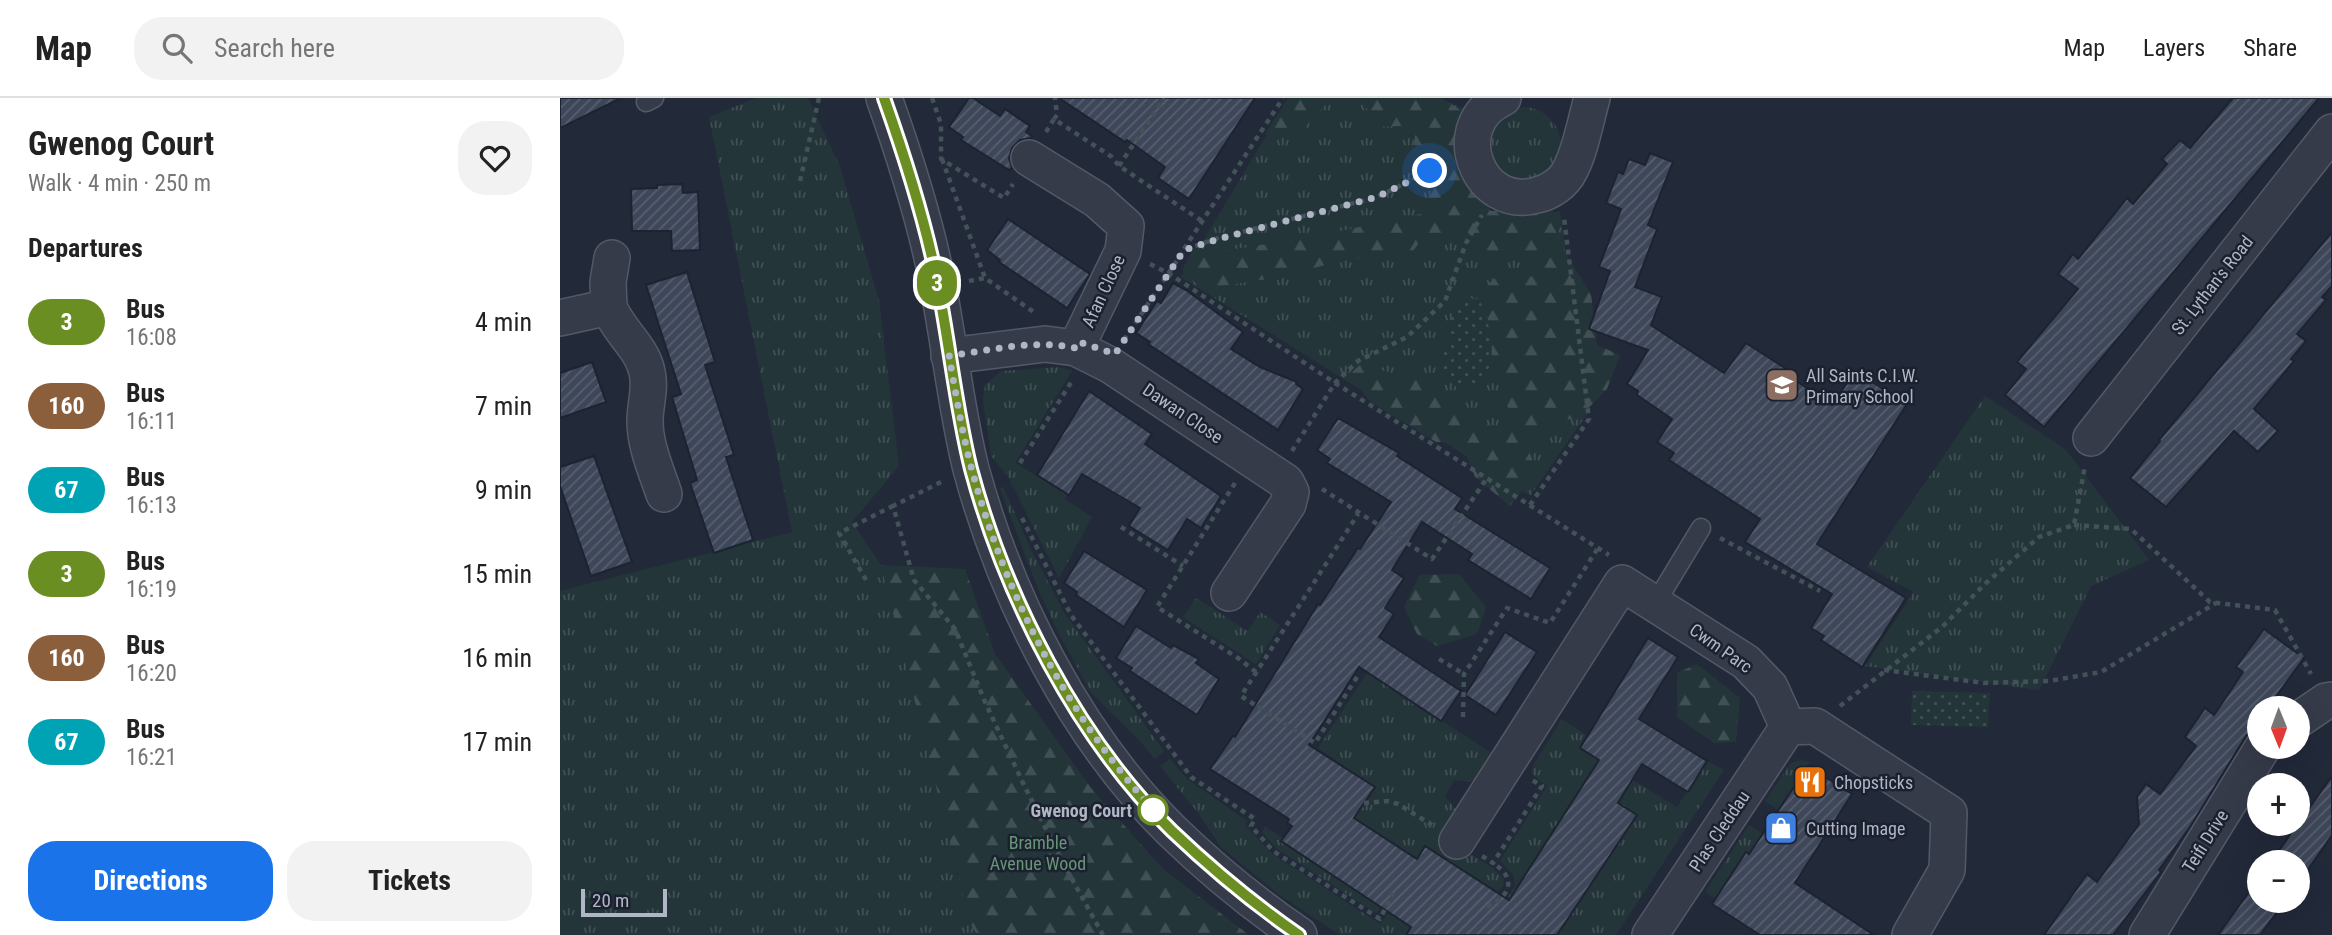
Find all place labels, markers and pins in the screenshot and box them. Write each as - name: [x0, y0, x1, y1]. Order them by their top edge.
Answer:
- place label: All Saints C.I.W. Primary School: [1806, 365, 1919, 407]
- school or university icon: All Saints C.I.W. Primary School: [1763, 366, 1801, 404]
- restaurant icon: Chopsticks: [1791, 763, 1829, 801]
- place label: Chopsticks: [1834, 772, 1913, 793]
- marker: Gwenog Court: [1138, 795, 1168, 825]
- place label: Gwenog Court: [1030, 800, 1132, 821]
- shop icon: Cutting Image: [1762, 809, 1800, 847]
- place label: Cutting Image: [1806, 818, 1905, 839]

